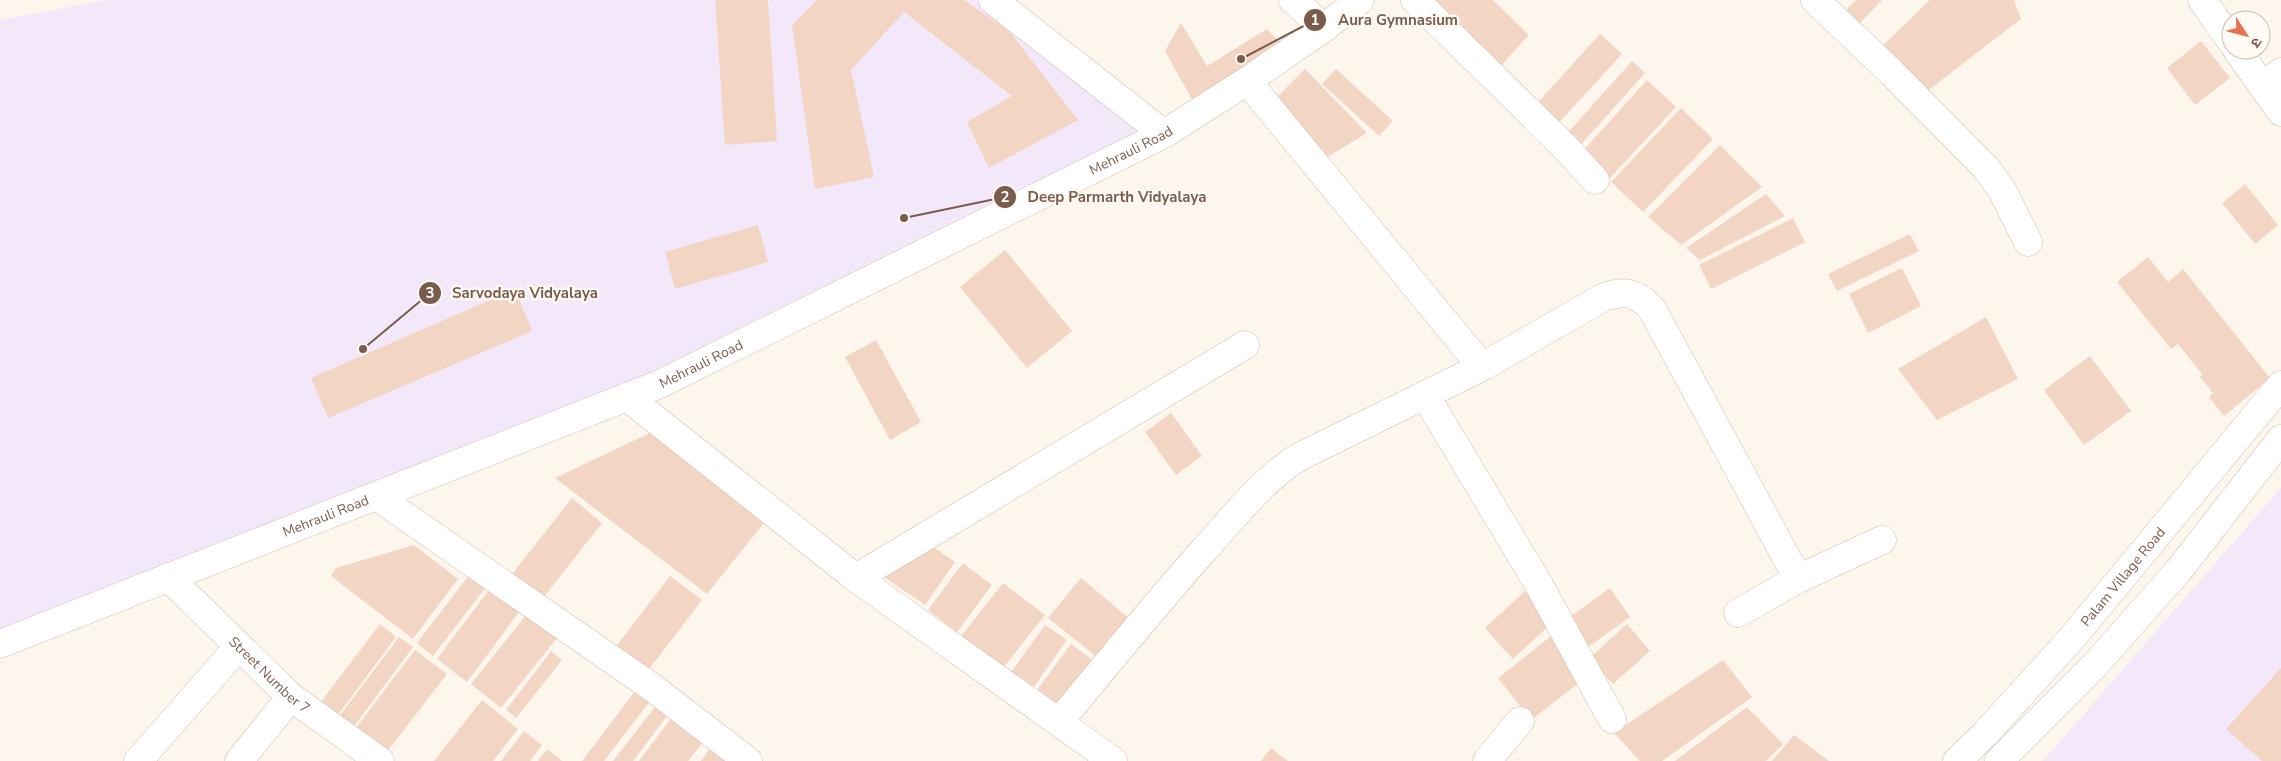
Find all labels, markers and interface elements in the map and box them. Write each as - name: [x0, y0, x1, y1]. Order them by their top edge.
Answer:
- callout: Aura Gymnasium: [1303, 5, 1468, 35]
- text: 1: [1310, 10, 1320, 30]
- text: Aura Gymnasium: [1338, 10, 1458, 30]
- north arrow: [2221, 10, 2271, 60]
- text: उ: [2246, 33, 2266, 52]
- street label: Mehrauli Road: [1086, 121, 1176, 179]
- callout: Deep Parmarth Vidyalaya: [992, 182, 1216, 212]
- text: 2: [1000, 187, 1010, 207]
- text: Deep Parmarth Vidyalaya: [1028, 187, 1206, 207]
- callout: Sarvodaya Vidyalaya: [417, 278, 608, 308]
- text: 3: [425, 283, 435, 303]
- text: Sarvodaya Vidyalaya: [452, 283, 598, 303]
- street label: Mehrauli Road: [656, 335, 746, 393]
- street label: Mehrauli Road: [280, 490, 372, 541]
- street label: Palam Village Road: [2076, 523, 2169, 630]
- street label: Street Number 7: [225, 632, 314, 717]

